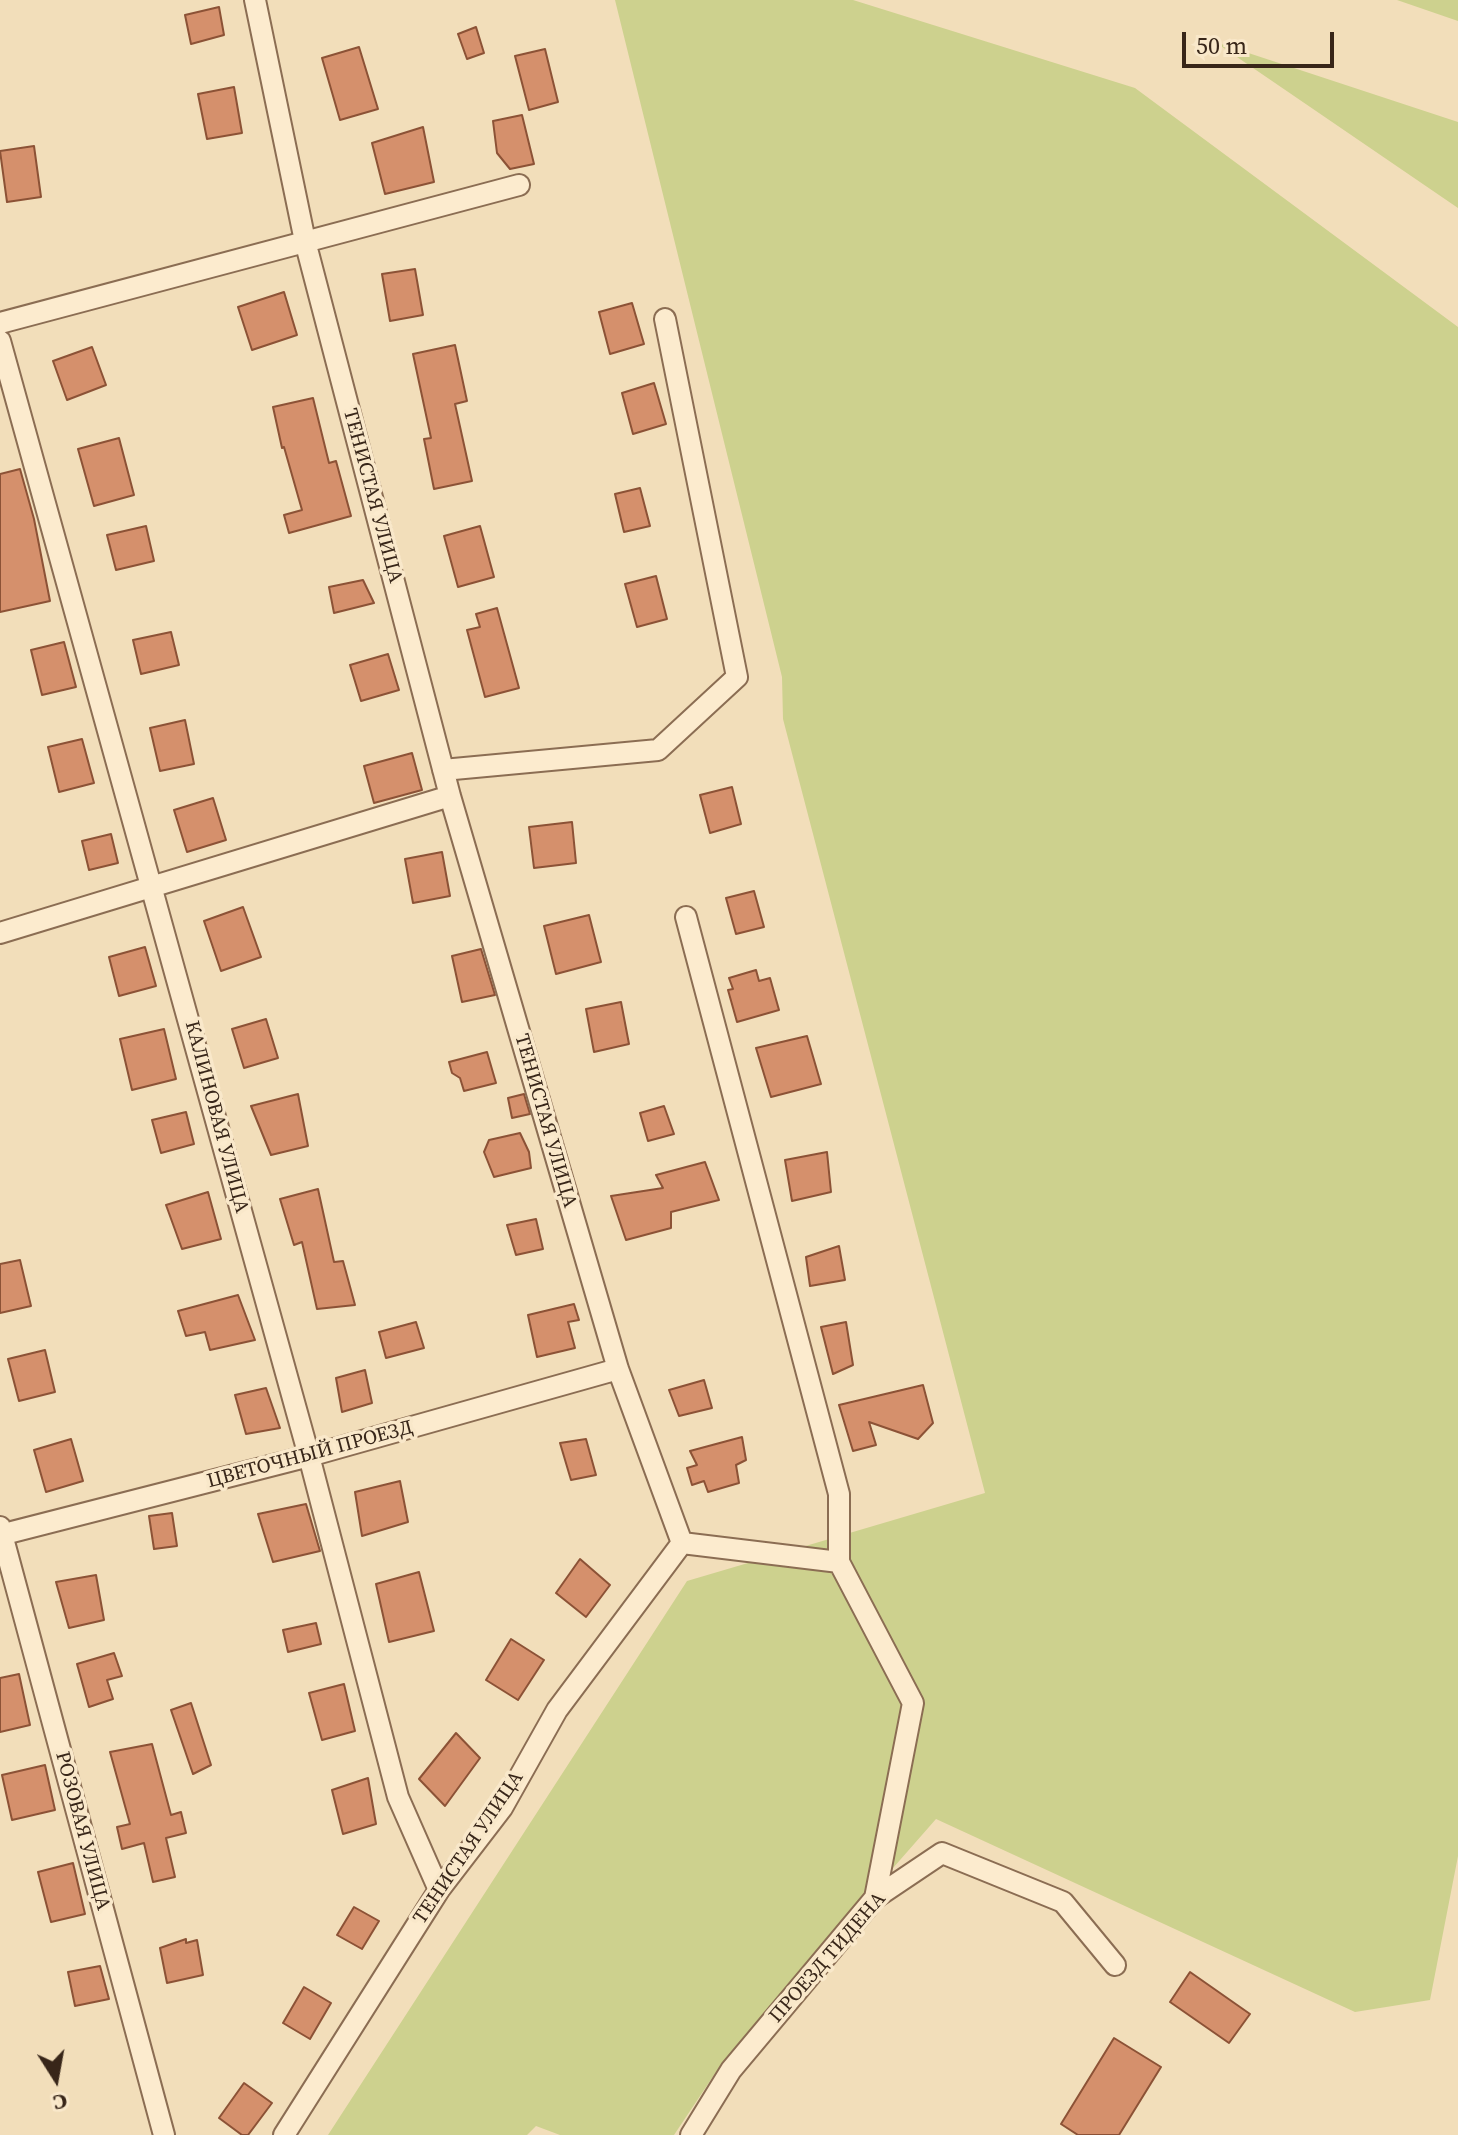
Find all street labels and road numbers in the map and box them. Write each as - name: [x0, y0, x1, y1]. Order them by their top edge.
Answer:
- street label: ТЕНИСТАЯ УЛИЦА: [337, 406, 407, 586]
- street label: КАЛИНОВАЯ УЛИЦА: [179, 1018, 253, 1216]
- street label: ТЕНИСТАЯ УЛИЦА: [509, 1031, 581, 1211]
- street label: ЦВЕТОЧНЫЙ ПРОЕЗД: [204, 1416, 416, 1494]
- street label: РОЗОВАЯ УЛИЦА: [49, 1749, 115, 1913]
- street label: ТЕНИСТАЯ УЛИЦА: [409, 1767, 529, 1929]
- street label: ПРОЕЗД ТИДЕНА: [765, 1888, 891, 2028]

